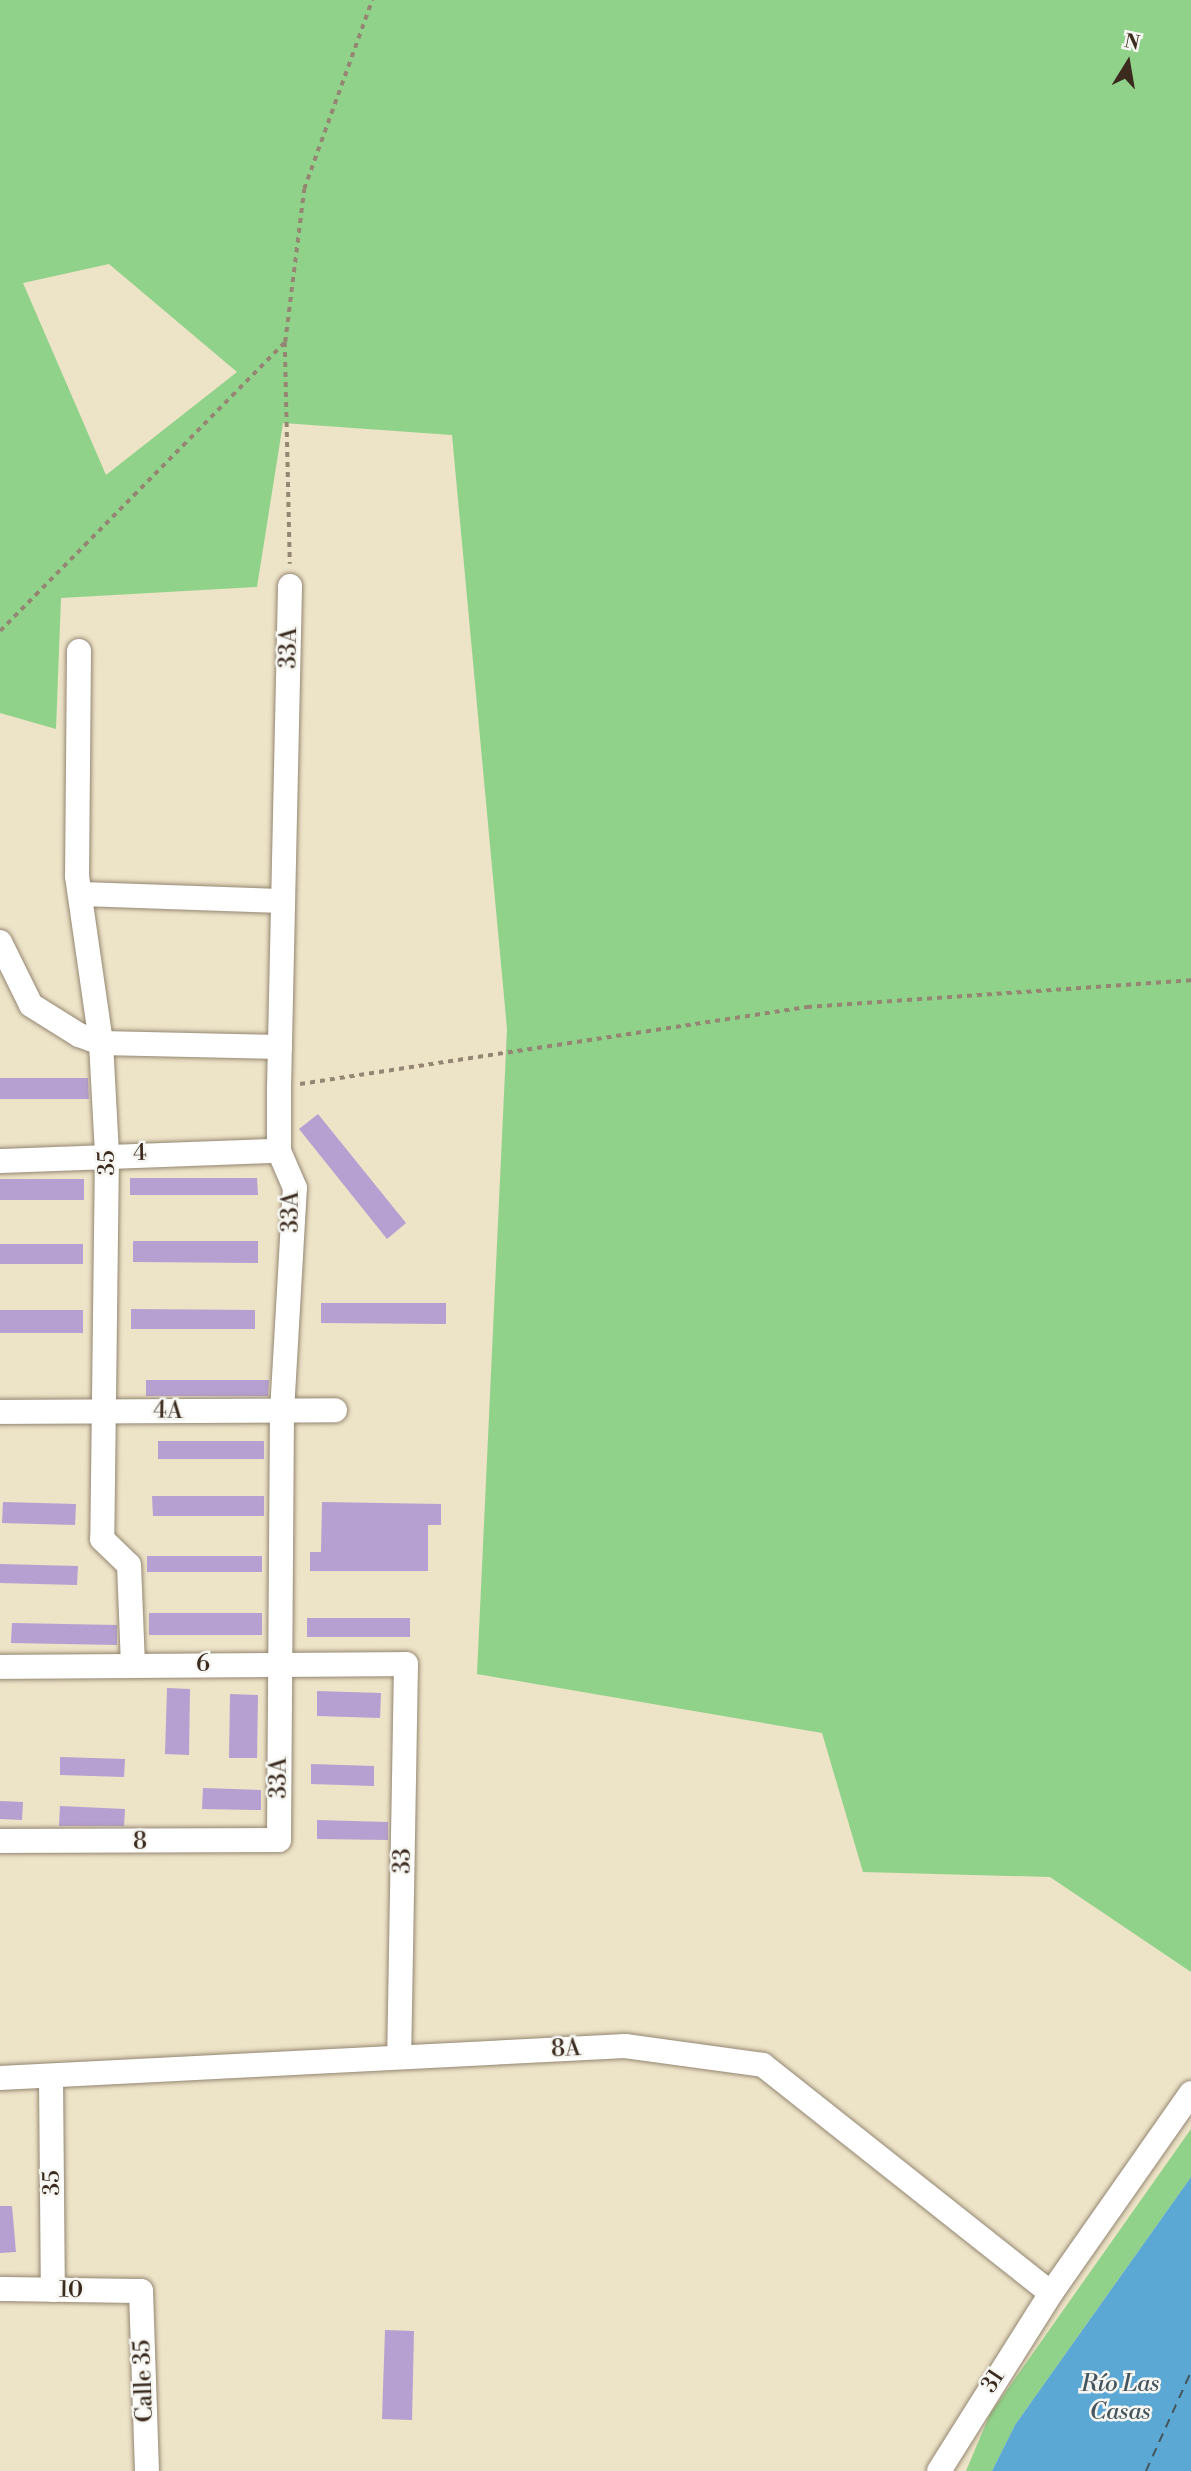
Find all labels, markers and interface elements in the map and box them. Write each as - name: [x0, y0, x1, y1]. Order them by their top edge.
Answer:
- north arrow: [1093, 28, 1163, 98]
- text: N: [1122, 29, 1142, 56]
- street label: 33A: [275, 627, 303, 669]
- street label: 4: [133, 1139, 147, 1167]
- street label: 35: [93, 1150, 121, 1176]
- street label: 33A: [277, 1191, 305, 1233]
- street label: 4A: [153, 1397, 183, 1425]
- street label: 6: [196, 1650, 210, 1678]
- street label: 33A: [265, 1757, 293, 1799]
- street label: 8: [133, 1828, 147, 1856]
- street label: 33: [389, 1848, 417, 1874]
- street label: 8A: [550, 2034, 582, 2064]
- street label: 35: [38, 2170, 66, 2196]
- street label: 10: [59, 2276, 83, 2304]
- street label: Calle 35: [129, 2339, 159, 2423]
- street label: 31: [975, 2364, 1011, 2398]
- water label: Río Las Casas: [1081, 2371, 1159, 2427]

